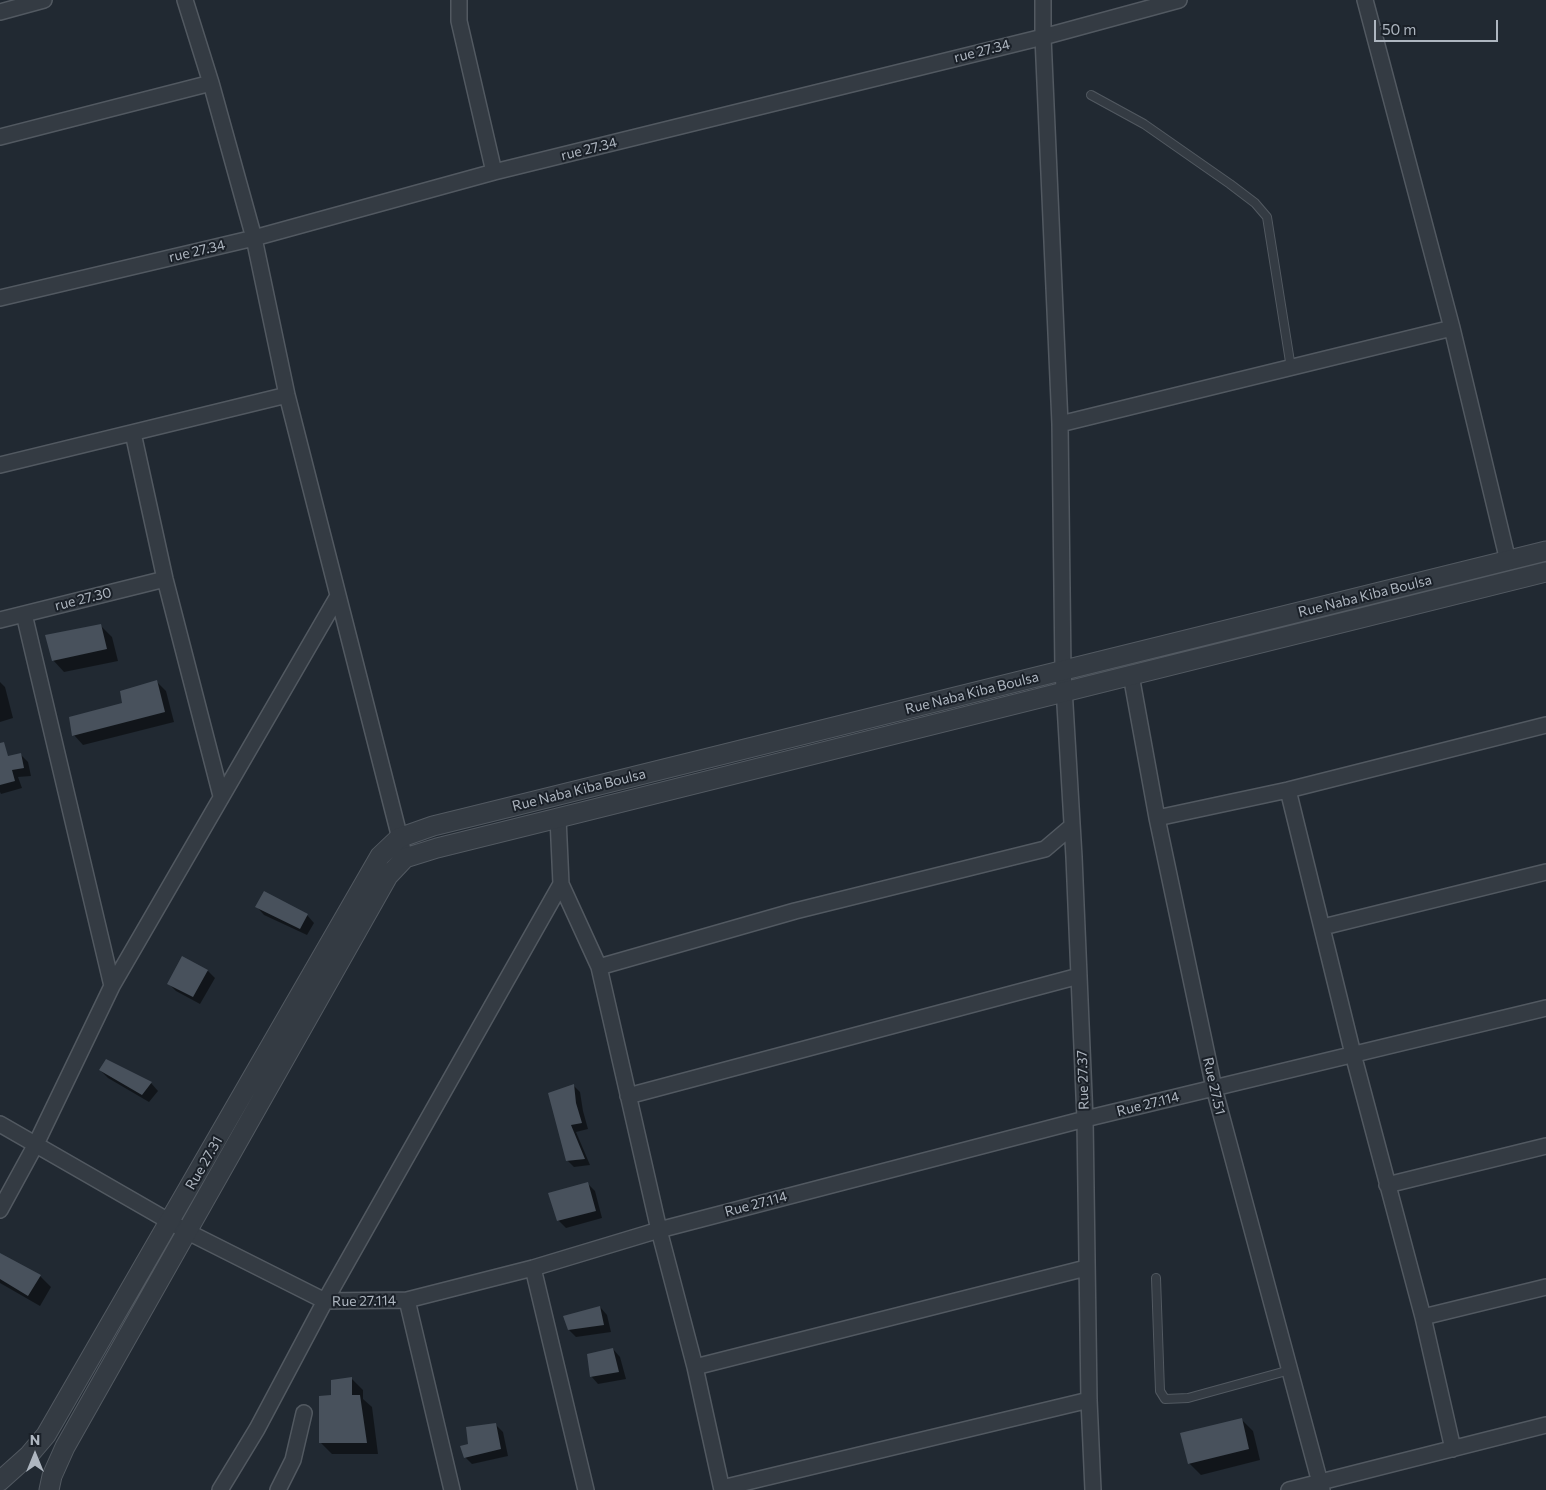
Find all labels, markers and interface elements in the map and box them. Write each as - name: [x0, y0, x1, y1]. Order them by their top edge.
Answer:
- scale bar: [1376, 10, 1500, 42]
- text: 50 m: [1382, 20, 1416, 38]
- street label: rue 27.34: [952, 36, 1012, 66]
- street label: rue 27.34: [559, 134, 619, 164]
- street label: rue 27.34: [167, 236, 227, 266]
- street label: Rue Naba Kiba Boulsa: [1296, 571, 1434, 621]
- street label: rue 27.30: [53, 584, 113, 614]
- street label: Rue Naba Kiba Boulsa: [903, 668, 1041, 718]
- street label: Rue Naba Kiba Boulsa: [510, 765, 648, 815]
- street label: Rue 27.37: [1074, 1050, 1092, 1110]
- street label: Rue 27.51: [1199, 1056, 1229, 1116]
- street label: Rue 27.114: [1115, 1088, 1181, 1120]
- street label: Rue 27.31: [182, 1133, 226, 1193]
- street label: Rue 27.114: [723, 1188, 789, 1220]
- street label: Rue 27.114: [332, 1292, 396, 1310]
- north arrow: [10, 1430, 60, 1480]
- text: N: [30, 1431, 40, 1448]

